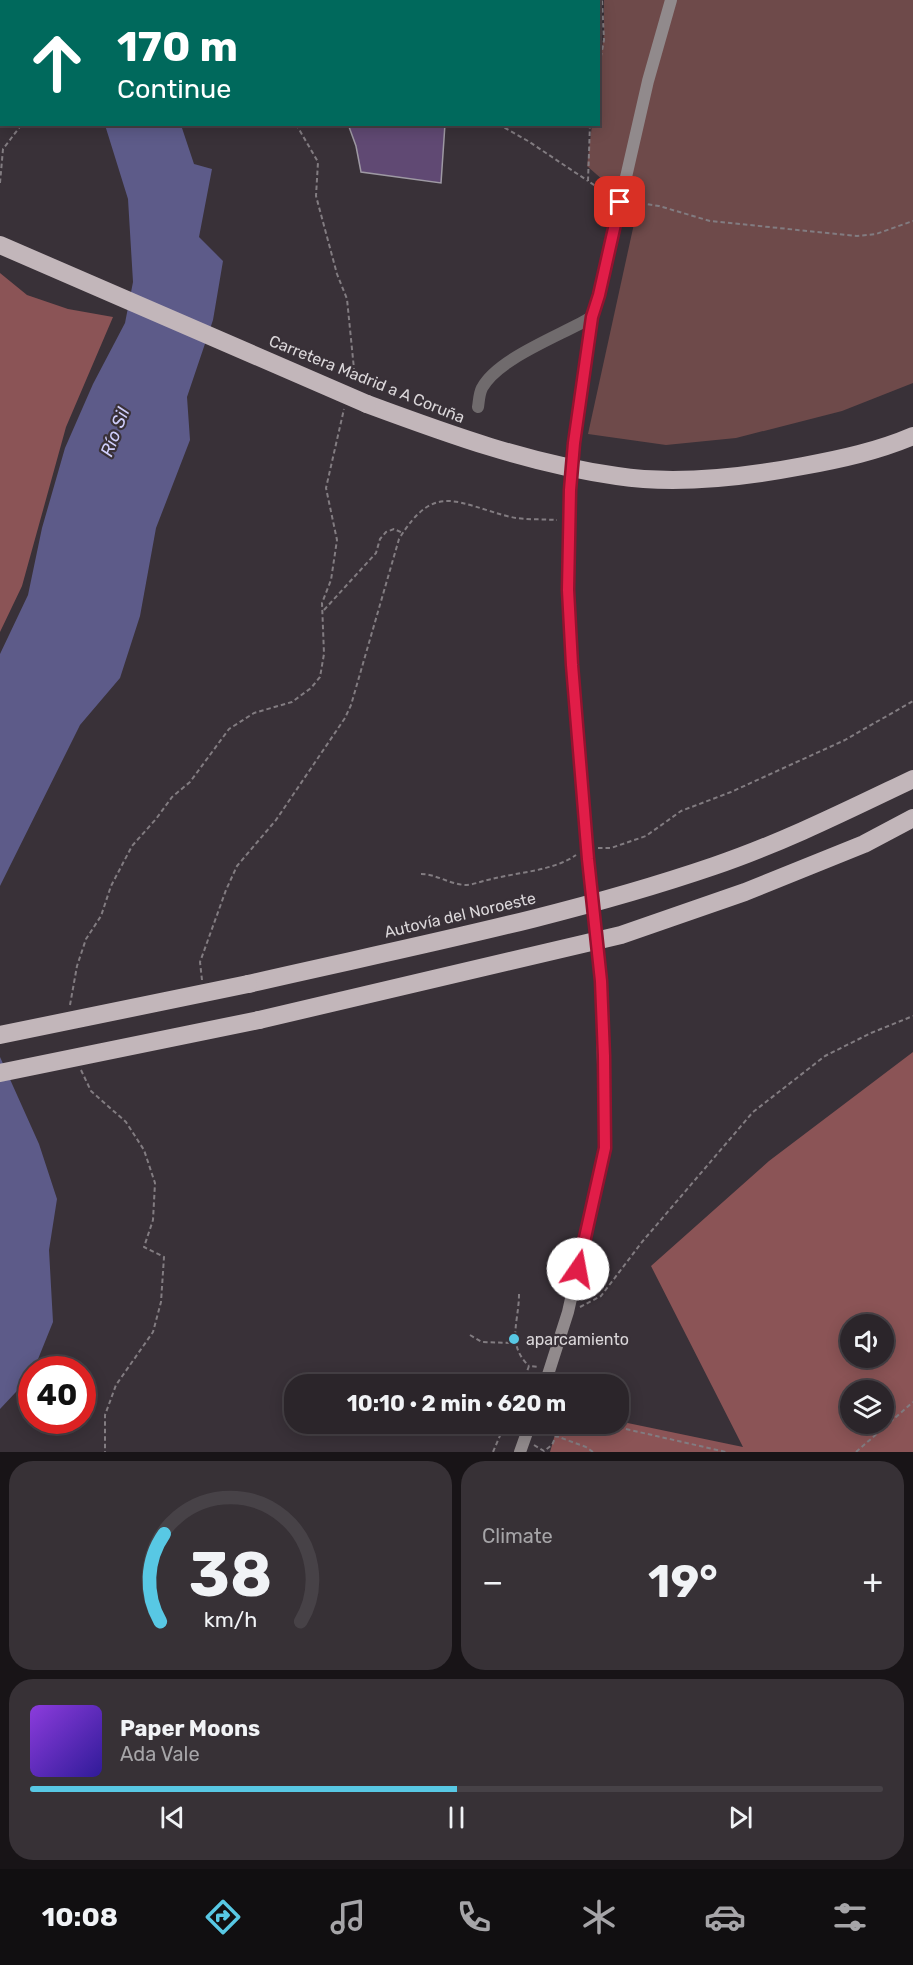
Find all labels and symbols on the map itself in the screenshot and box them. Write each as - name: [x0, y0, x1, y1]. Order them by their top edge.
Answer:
- pin: [594, 176, 645, 227]
- street label: Carretera Madrid a A Coruña: [266, 331, 468, 427]
- water label: Río Sil: [96, 404, 135, 460]
- street label: Autovía del Noroeste: [382, 888, 538, 942]
- position arrow: [546, 1237, 610, 1301]
- place label: aparcamiento: [526, 1330, 629, 1349]
- marker: aparcamiento: [507, 1332, 521, 1346]
- speed limit sign: 40: [18, 1356, 96, 1434]

